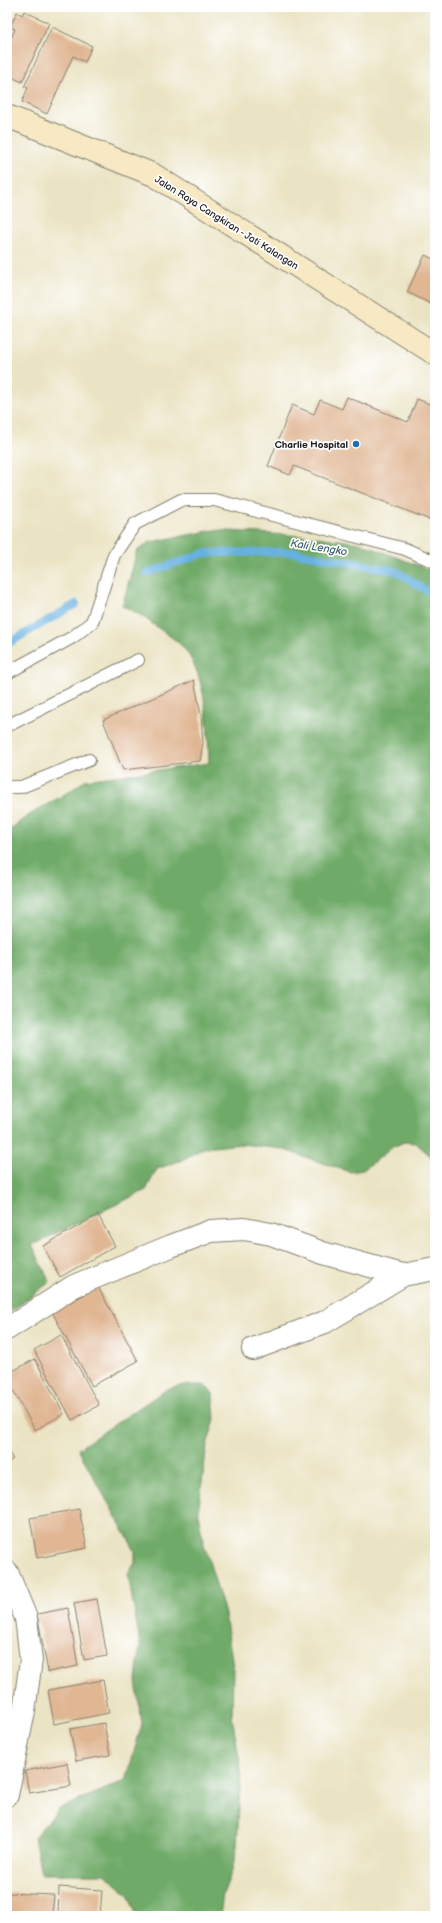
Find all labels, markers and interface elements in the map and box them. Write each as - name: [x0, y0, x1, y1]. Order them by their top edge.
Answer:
- street label: Jalan Raya Cangkiran - Jati Kalangan: [152, 173, 301, 272]
- place label: Charlie Hospital: [275, 439, 348, 451]
- marker: Charlie Hospital: [351, 439, 361, 449]
- water label: Kali Lengko: [290, 537, 349, 558]

